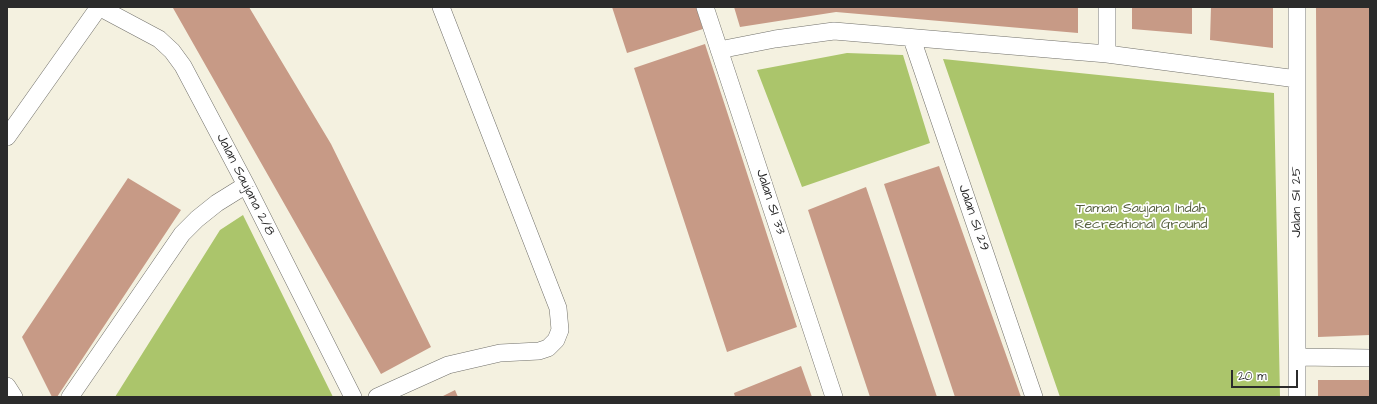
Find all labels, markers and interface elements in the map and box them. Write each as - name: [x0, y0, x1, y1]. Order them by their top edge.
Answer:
- street label: Jalan Saujana 2/8: [212, 131, 278, 239]
- street label: Jalan SI 25: [1289, 166, 1305, 238]
- street label: Jalan SI 33: [752, 167, 788, 237]
- street label: Jalan SI 29: [954, 183, 992, 253]
- park label: Taman Saujana Indah Recreational Ground: [1074, 201, 1208, 234]
- scale bar: [1233, 362, 1300, 388]
- text: 20 m: [1238, 368, 1267, 385]

